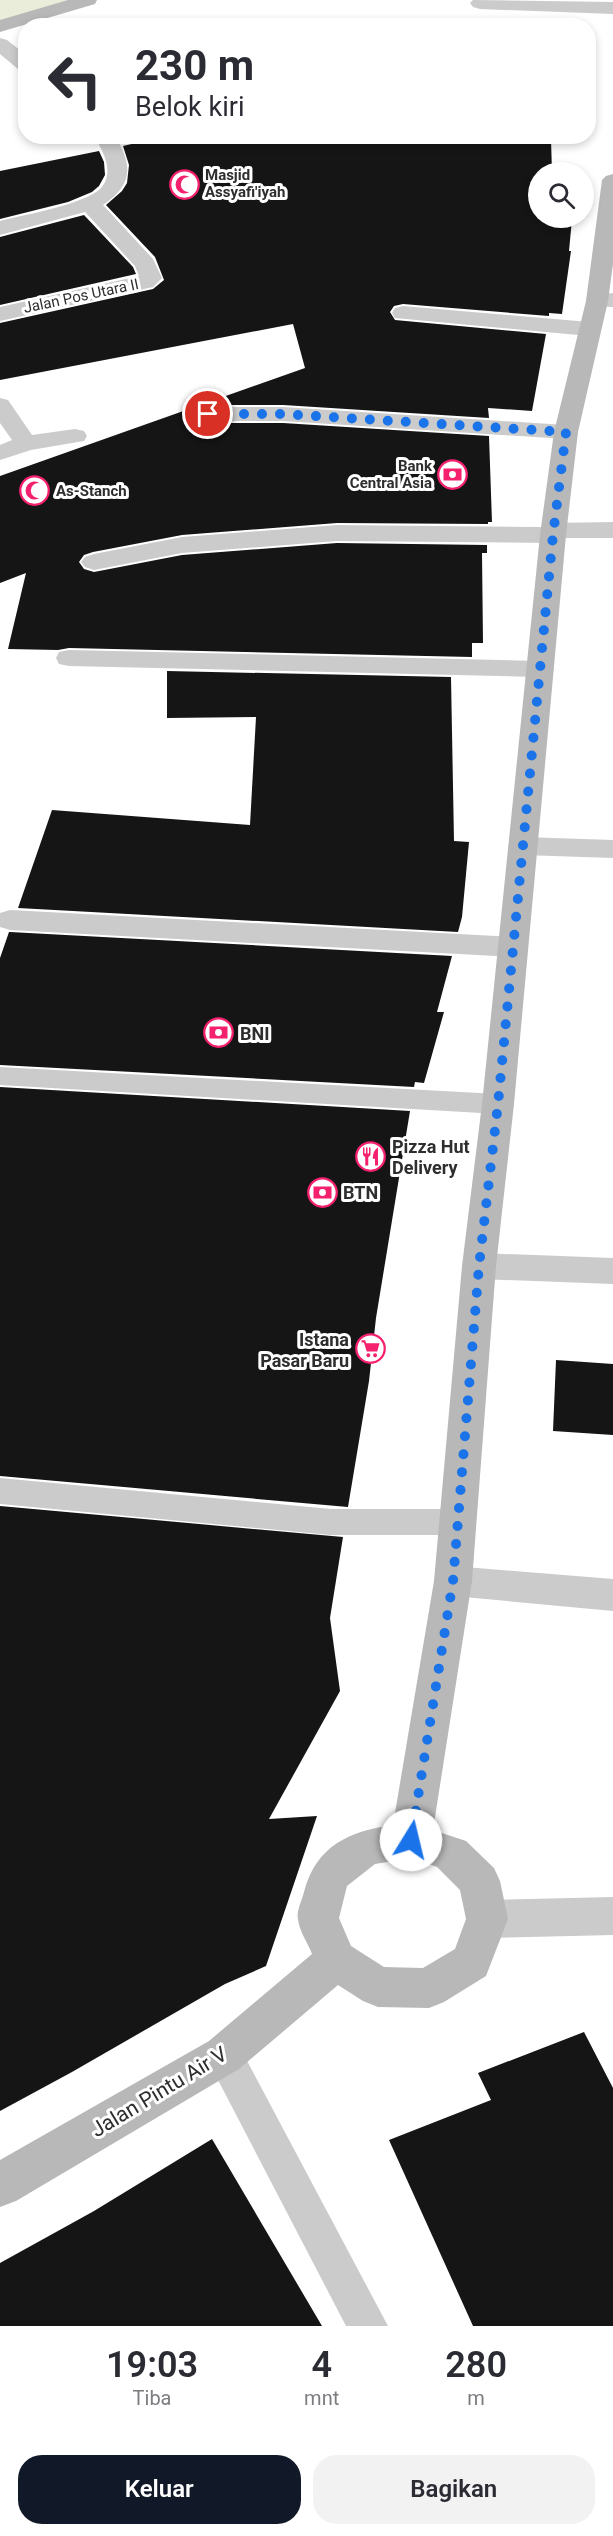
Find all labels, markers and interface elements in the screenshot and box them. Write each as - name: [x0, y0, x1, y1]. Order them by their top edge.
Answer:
- text: 230 m: [135, 41, 254, 90]
- icon: left: [36, 42, 114, 120]
- text: Belok kiri: [135, 91, 244, 123]
- map controls: [528, 162, 594, 228]
- button: search: [528, 162, 594, 228]
- place label: Masjid Assyafi'iyah: [205, 166, 285, 201]
- mosque icon: Masjid Assyafi'iyah: [168, 168, 200, 200]
- street label: Jalan Pos Utara II: [22, 275, 140, 317]
- pin: [182, 388, 233, 439]
- icon: arrive: [191, 397, 224, 430]
- place label: Bank Central Asia: [350, 457, 433, 492]
- bank icon: Bank Central Asia: [437, 459, 469, 491]
- mosque icon: As-Stanch: [19, 475, 51, 507]
- place label: As-Stanch: [56, 482, 127, 500]
- bank icon: BNI: [203, 1017, 235, 1049]
- place label: BNI: [240, 1023, 269, 1044]
- place label: Pizza Hut Delivery: [392, 1136, 470, 1178]
- restaurant icon: Pizza Hut Delivery: [355, 1140, 387, 1172]
- bank icon: BTN: [306, 1176, 338, 1208]
- place label: BTN: [343, 1182, 378, 1203]
- place label: Istana Pasar Baru: [260, 1329, 349, 1371]
- supermarket icon: Istana Pasar Baru: [354, 1333, 386, 1365]
- position arrow: [379, 1808, 443, 1872]
- street label: Jalan Pintu Air V: [87, 2042, 232, 2142]
- text: 19:03: [106, 2344, 198, 2386]
- text: 4: [311, 2344, 332, 2386]
- text: 280: [445, 2344, 507, 2386]
- text: Tiba: [133, 2386, 172, 2410]
- text: mnt: [304, 2386, 339, 2410]
- text: m: [467, 2386, 485, 2410]
- button: Keluar: [18, 2455, 301, 2524]
- button: Bagikan: [313, 2455, 595, 2524]

